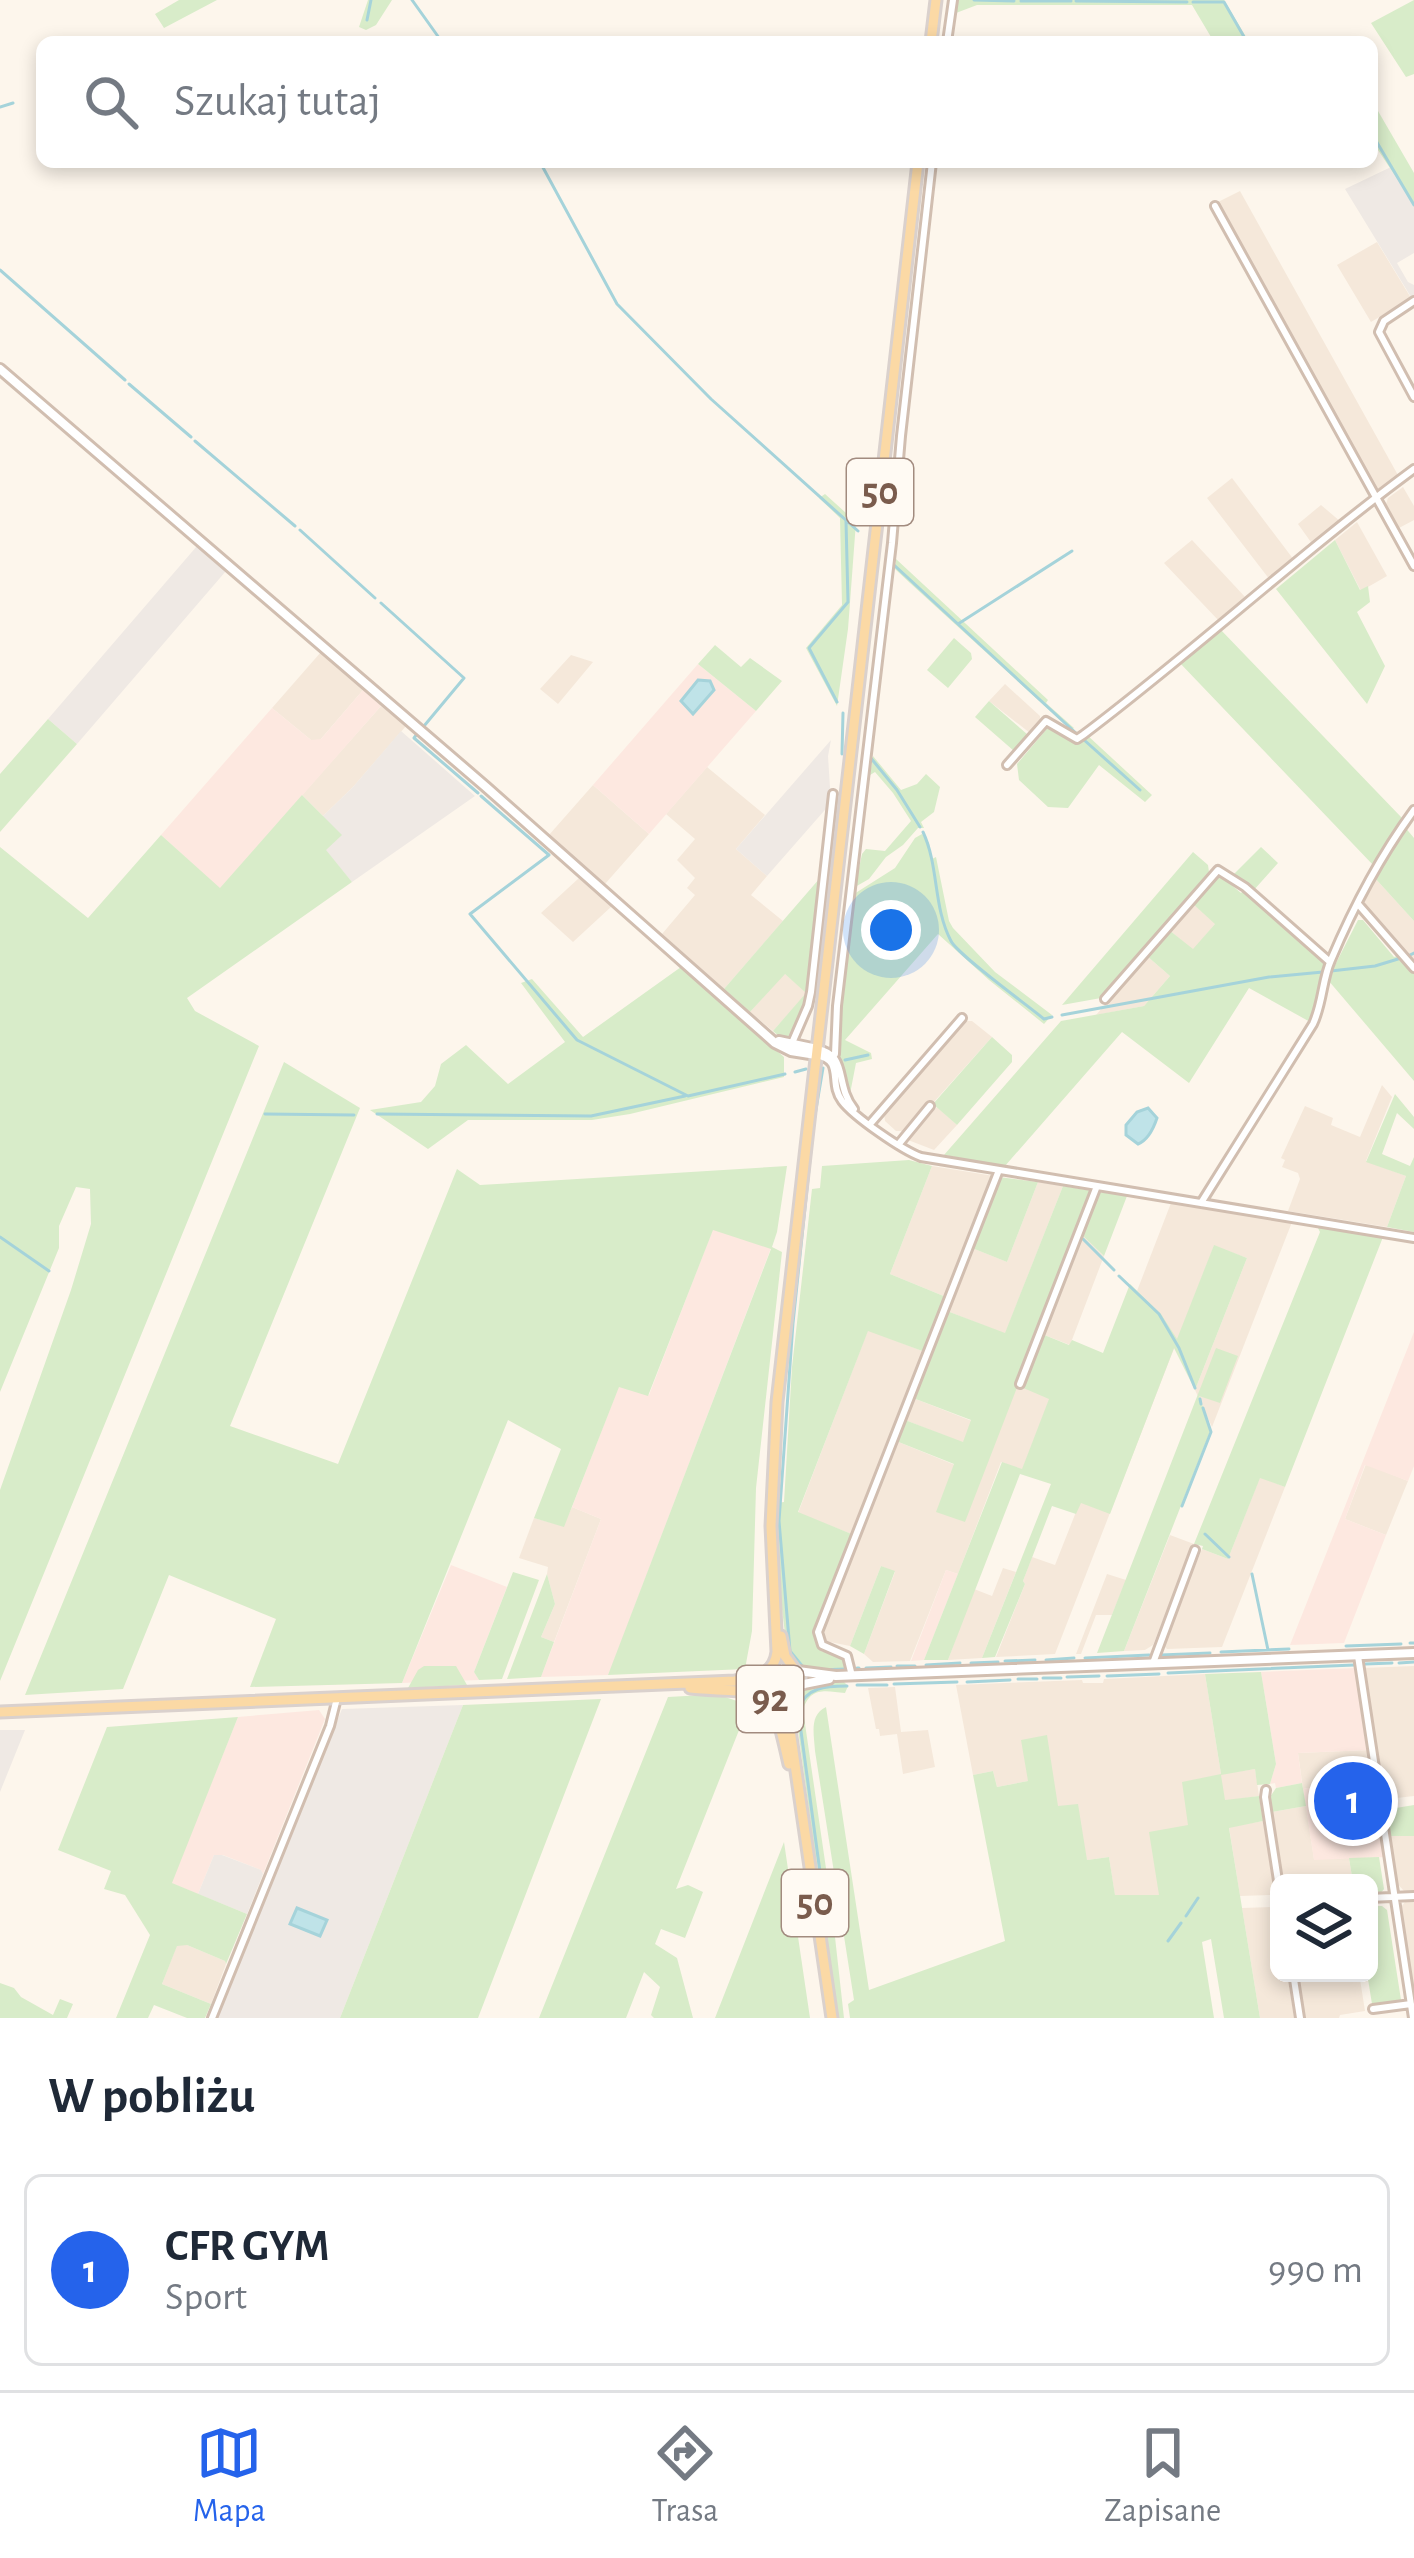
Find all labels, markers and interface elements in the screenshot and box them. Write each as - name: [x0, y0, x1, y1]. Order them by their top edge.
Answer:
- search box: [36, 36, 1378, 168]
- icon: search: [78, 69, 144, 135]
- text: Szukaj tutaj: [174, 79, 381, 124]
- road number: 50: [847, 459, 913, 525]
- your location: [861, 900, 921, 960]
- road number: 92: [737, 1666, 803, 1732]
- pin: 1: [1314, 1756, 1392, 1846]
- road number: 50: [782, 1870, 848, 1936]
- map controls: [1270, 1874, 1378, 1982]
- button: layers: [1270, 1874, 1378, 1982]
- text: W pobliżu: [48, 2071, 255, 2122]
- text: CFR GYM: [165, 2224, 330, 2269]
- text: 1: [83, 2251, 97, 2290]
- text: 990 m: [1268, 2251, 1363, 2290]
- text: Sport: [165, 2278, 247, 2317]
- tab: Mapa: [193, 2420, 266, 2532]
- tab: Trasa: [652, 2420, 719, 2532]
- tab: Zapisane: [1104, 2420, 1221, 2532]

